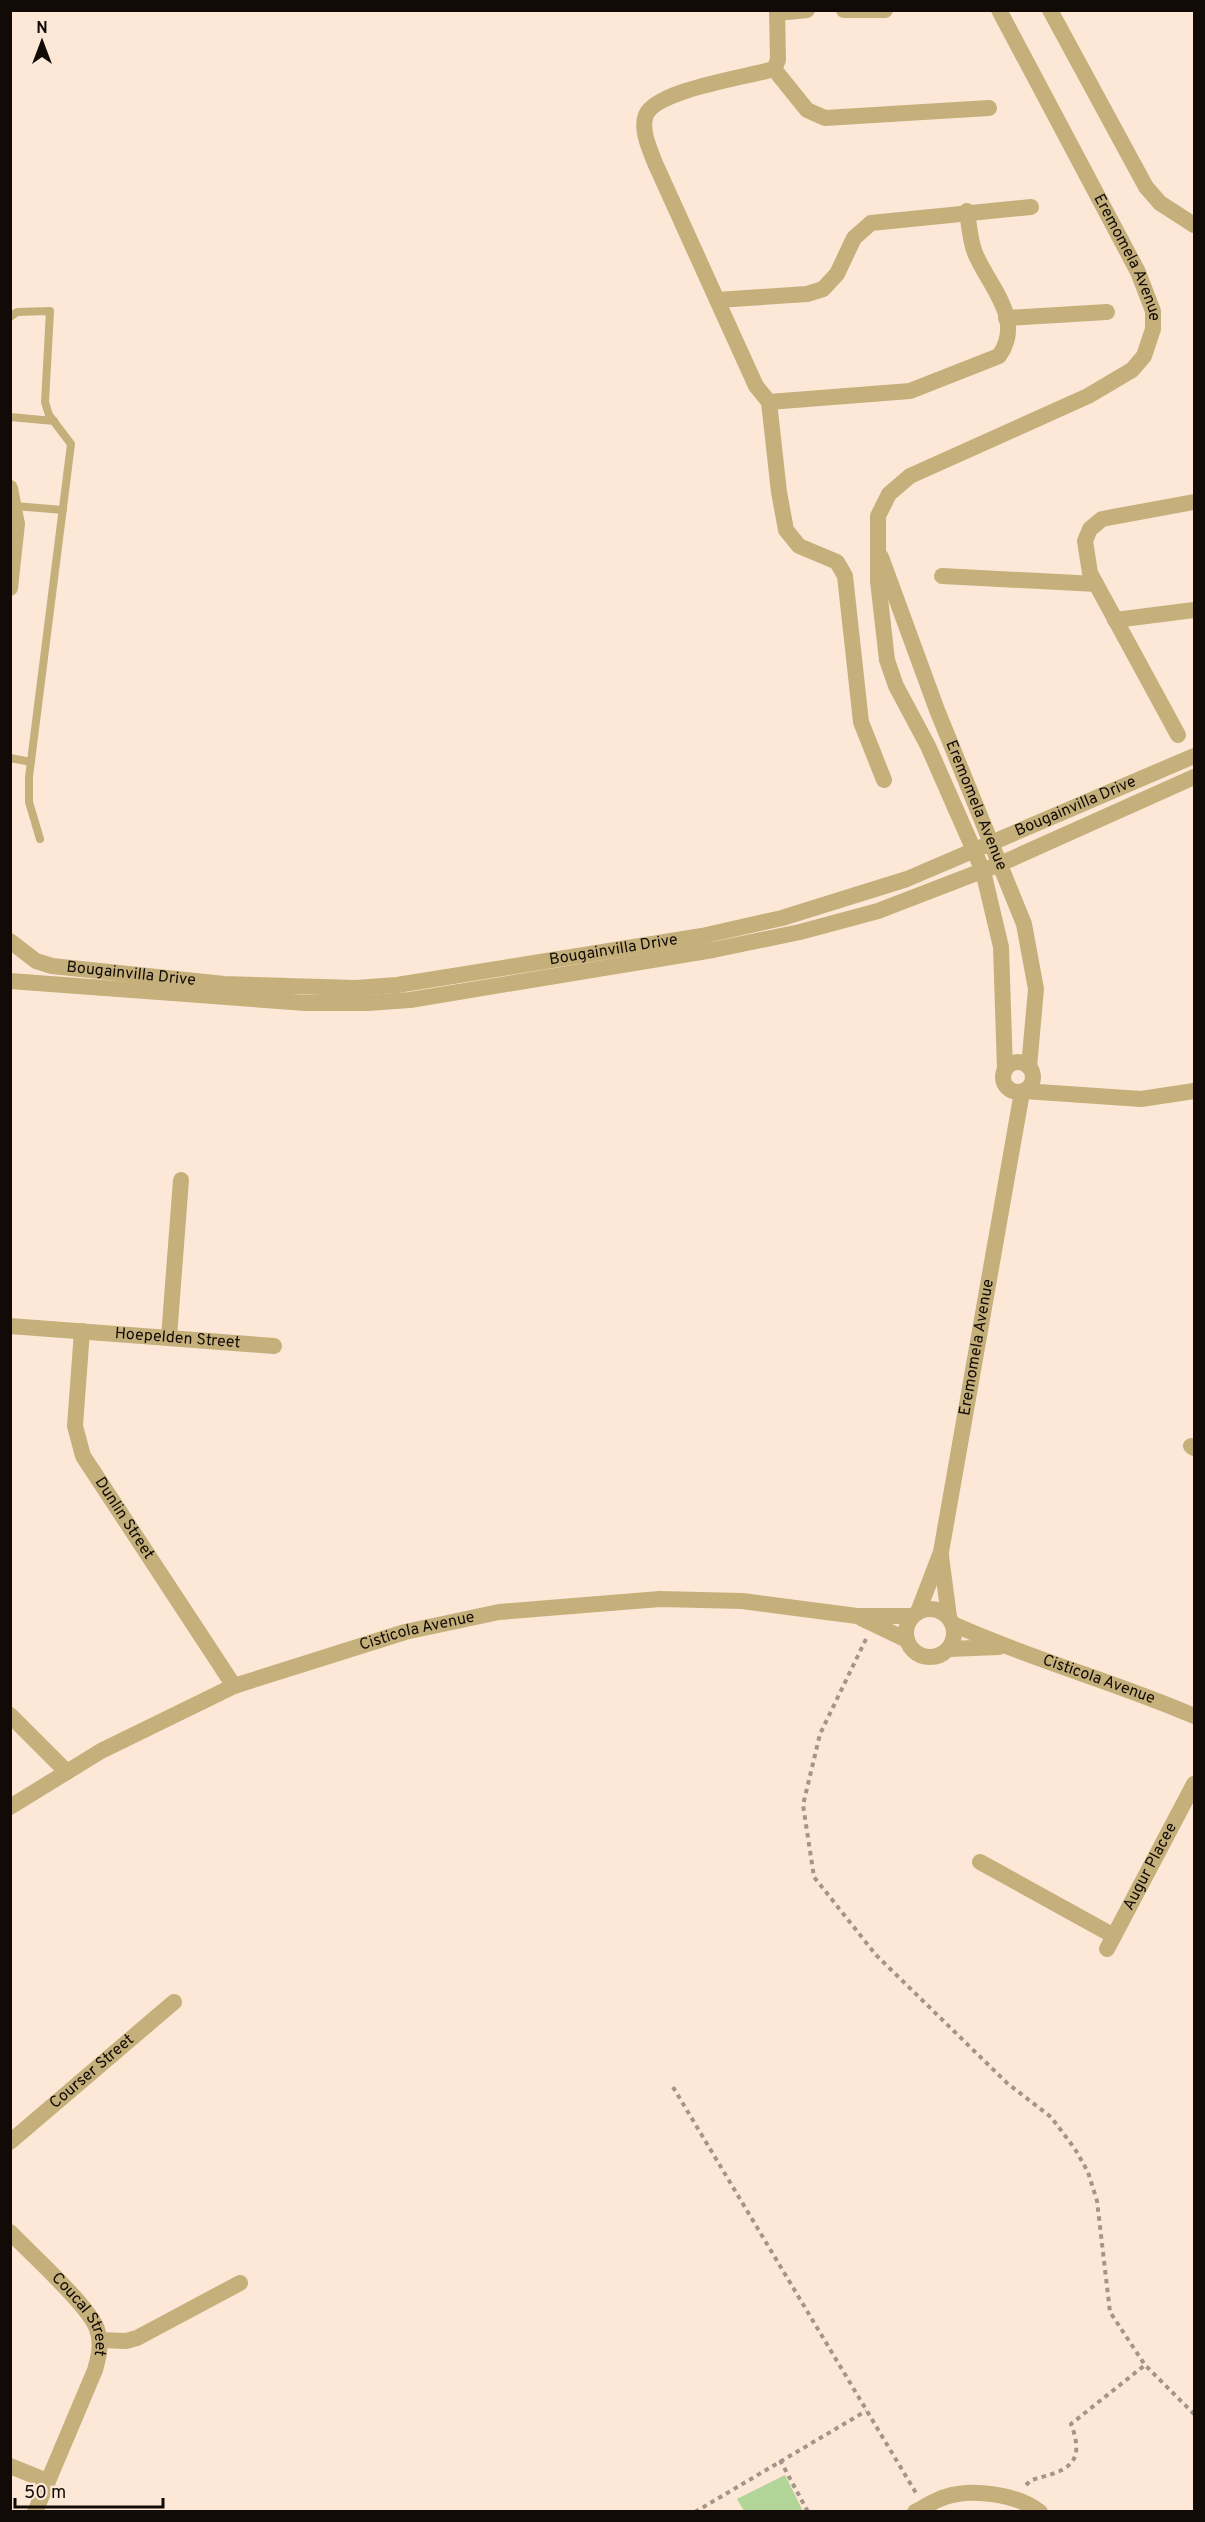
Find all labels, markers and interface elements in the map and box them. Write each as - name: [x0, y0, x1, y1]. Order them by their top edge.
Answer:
- north arrow: [12, 12, 72, 72]
- text: N: [36, 19, 48, 39]
- street label: Eremomela Avenue: [1088, 191, 1163, 321]
- street label: Eremomela Avenue: [940, 738, 1011, 873]
- street label: Bougainvilla Drive: [1012, 772, 1139, 842]
- street label: Bougainvilla Drive: [548, 930, 679, 970]
- street label: Bougainvilla Drive: [65, 958, 197, 991]
- street label: Eremomela Avenue: [955, 1277, 999, 1417]
- street label: Hoepelden Street: [114, 1324, 241, 1353]
- street label: Dunlin Street: [90, 1474, 158, 1563]
- street label: Cisticola Avenue: [357, 1607, 476, 1656]
- street label: Cisticola Avenue: [1040, 1650, 1158, 1709]
- street label: Augur Placee: [1119, 1819, 1182, 1914]
- street label: Courser Street: [46, 2030, 138, 2114]
- street label: Coucal Street: [47, 2268, 110, 2358]
- scale bar: [15, 2471, 164, 2509]
- text: 50 m: [24, 2482, 66, 2505]

